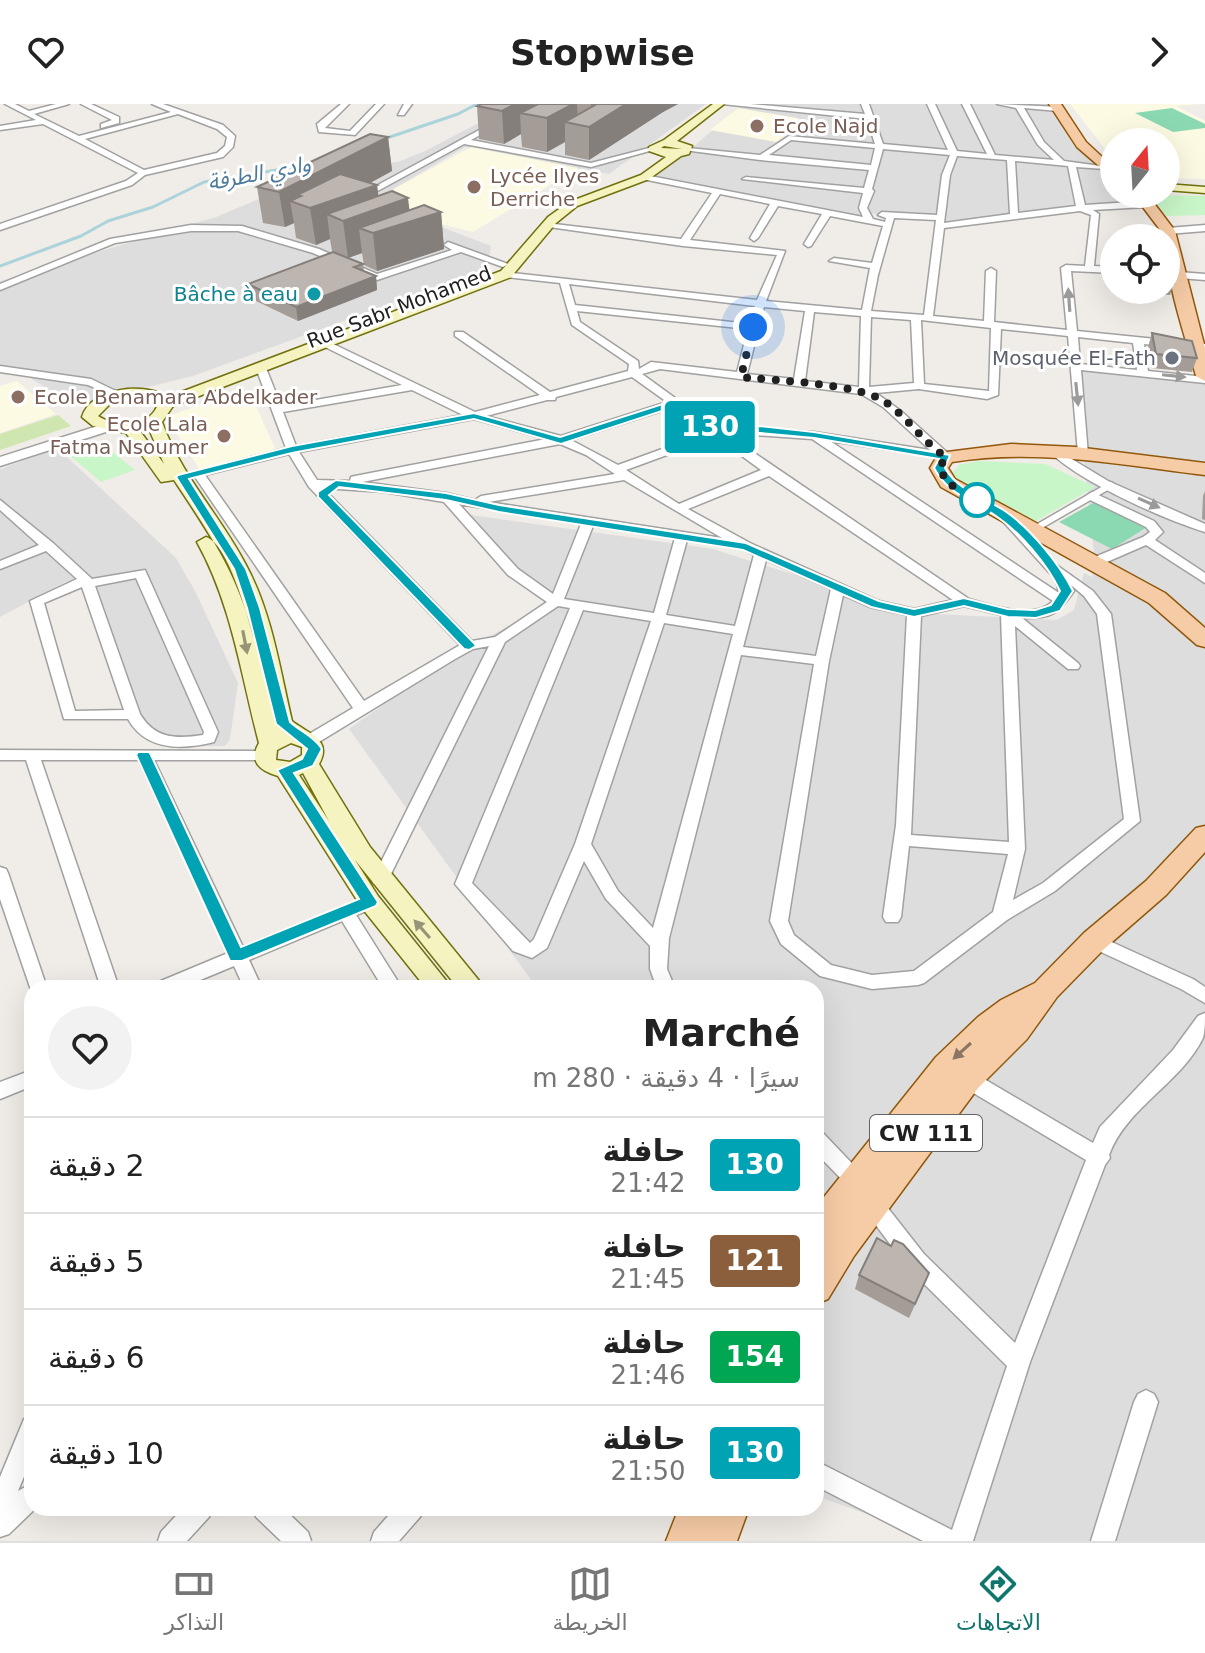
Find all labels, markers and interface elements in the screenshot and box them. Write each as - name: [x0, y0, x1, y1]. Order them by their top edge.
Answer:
- icon: heart: [24, 30, 68, 74]
- icon: forward: [1137, 30, 1181, 74]
- text: Stopwise: [510, 32, 695, 73]
- place label: Ecole Najd: [773, 114, 879, 138]
- marker: Ecole Najd: [748, 117, 766, 135]
- north arrow: [1100, 128, 1180, 208]
- map controls: [1100, 128, 1180, 304]
- water label: وادي الطرفة: [205, 151, 314, 200]
- place label: Lycée Ilyes Derriche: [490, 164, 599, 211]
- marker: Lycée Ilyes Derriche: [465, 178, 483, 196]
- button: locate: [1100, 224, 1180, 304]
- street label: Rue Sabr Mohamed: [303, 261, 495, 353]
- place label: Bâche à eau: [174, 282, 298, 306]
- marker: Bâche à eau: [305, 285, 323, 303]
- one-way arrow: [1062, 288, 1075, 313]
- your location: [733, 307, 773, 347]
- place label: Mosquée El-Fath: [992, 346, 1156, 370]
- marker: Mosquée El-Fath: [1163, 349, 1181, 367]
- one-way arrow: [1162, 370, 1187, 383]
- one-way arrow: [1071, 382, 1084, 407]
- place label: Ecole Benamara Abdelkader: [34, 385, 318, 409]
- marker: Ecole Benamara Abdelkader: [9, 388, 27, 406]
- line badge: 130: [664, 401, 756, 453]
- text: 130: [681, 410, 739, 443]
- place label: Ecole Lala Fatma Nsoumer: [50, 412, 209, 459]
- marker: Ecole Lala Fatma Nsoumer: [215, 427, 233, 445]
- unlabelled marker: [960, 483, 994, 517]
- one-way arrow: [1137, 496, 1161, 510]
- one-way arrow: [239, 630, 252, 655]
- one-way arrow: [414, 919, 432, 939]
- button: heart: [48, 1006, 132, 1090]
- text: Marché: [642, 1011, 800, 1055]
- one-way arrow: [952, 1041, 971, 1059]
- text: سيرًا · 4 دقيقة · 280 m: [532, 1063, 800, 1093]
- road number: CW 111: [870, 1115, 982, 1151]
- text: حافلة: [603, 1133, 686, 1168]
- text: 2 دقيقة: [48, 1148, 145, 1183]
- text: 130: [726, 1148, 784, 1181]
- text: 21:42: [611, 1168, 686, 1198]
- text: حافلة: [603, 1229, 686, 1264]
- text: 5 دقيقة: [48, 1244, 145, 1279]
- text: 121: [726, 1244, 784, 1277]
- text: 21:45: [611, 1264, 686, 1294]
- text: حافلة: [603, 1325, 686, 1360]
- text: 6 دقيقة: [48, 1340, 145, 1375]
- text: 154: [726, 1340, 784, 1373]
- text: 21:46: [611, 1360, 686, 1390]
- text: حافلة: [603, 1421, 686, 1456]
- text: 10 دقيقة: [48, 1436, 164, 1471]
- text: 130: [726, 1436, 784, 1469]
- text: 21:50: [611, 1456, 686, 1486]
- tab: التذاكر: [164, 1562, 224, 1635]
- tab: الخريطة: [552, 1562, 628, 1635]
- tab: الاتجاهات: [956, 1562, 1041, 1635]

